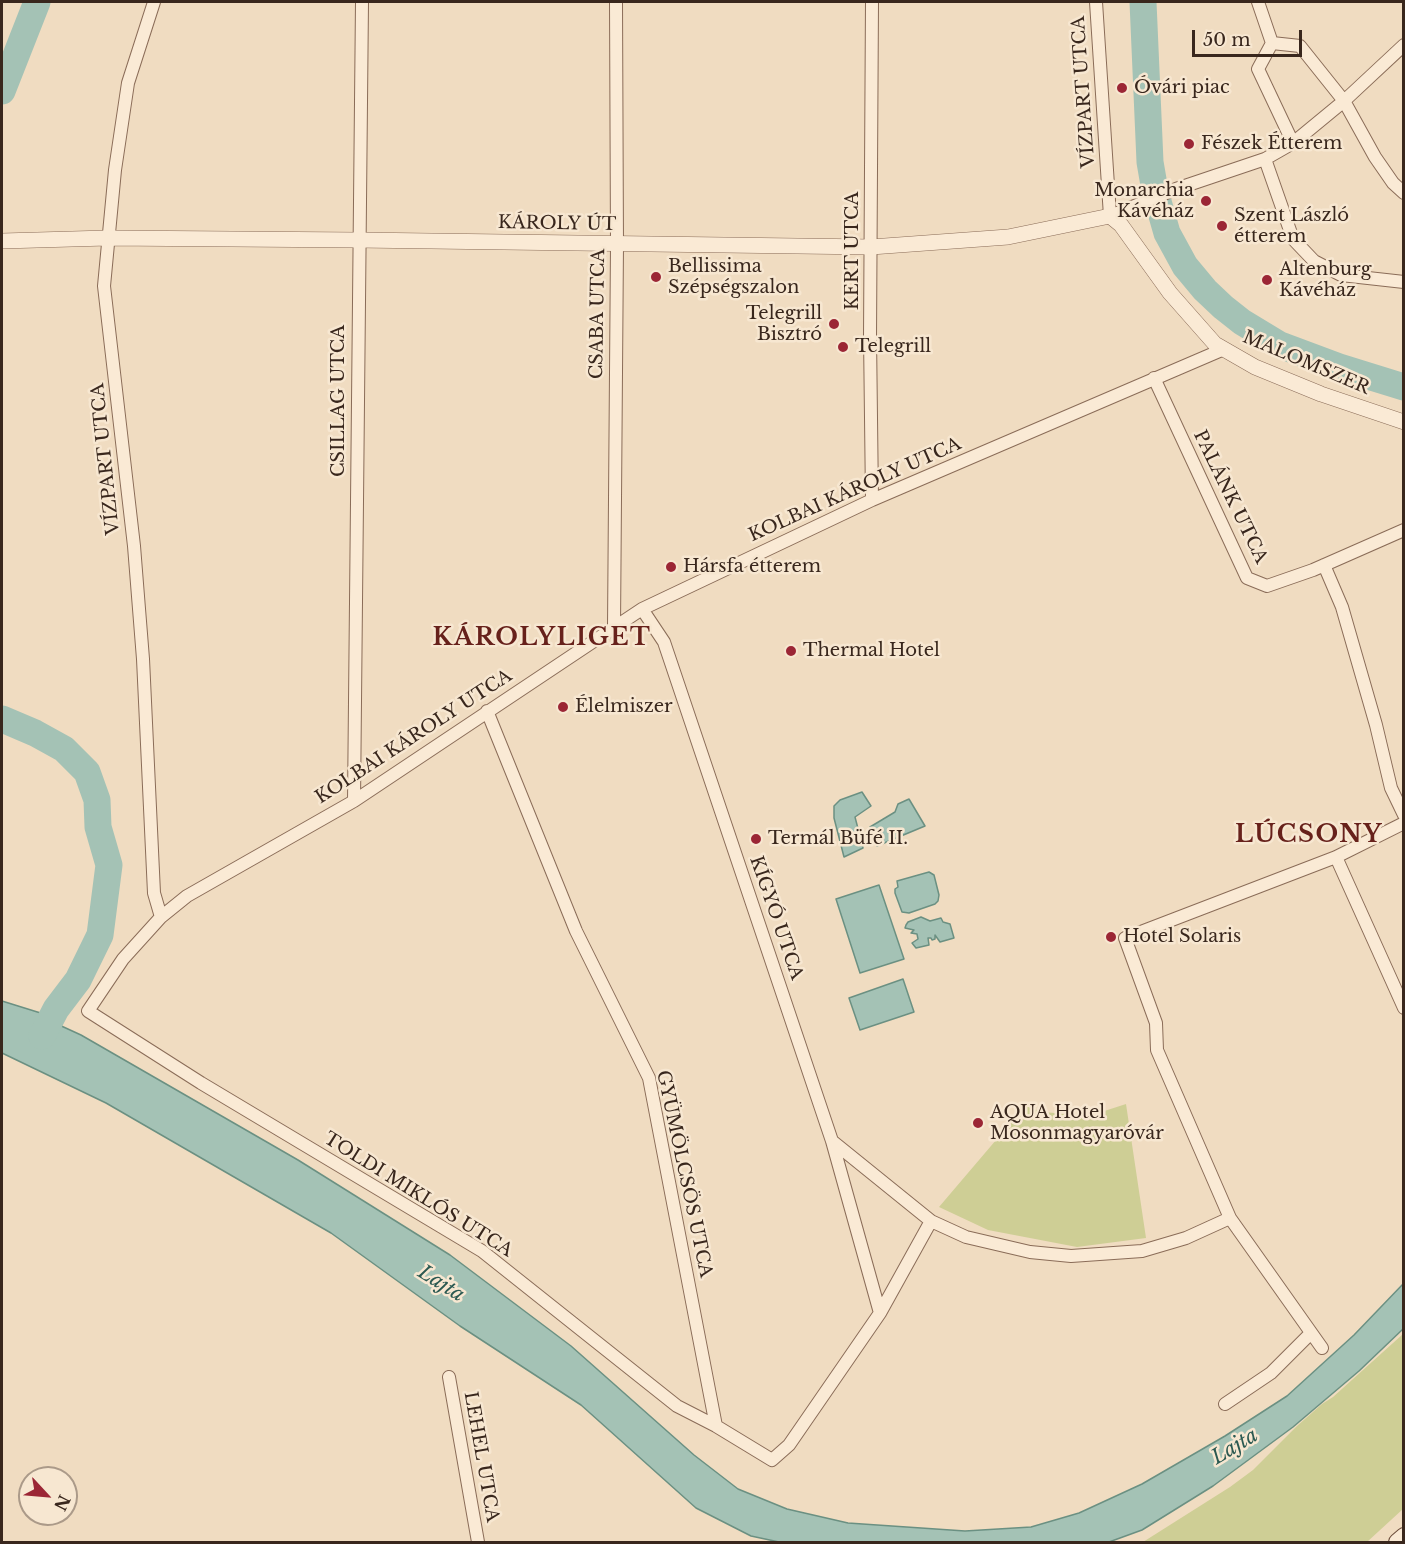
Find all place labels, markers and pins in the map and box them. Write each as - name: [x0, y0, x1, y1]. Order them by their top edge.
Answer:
- place label: Óvári piac: [1134, 77, 1230, 99]
- marker: Óvári piac: [1115, 81, 1129, 95]
- place label: Fészek Étterem: [1201, 133, 1342, 155]
- marker: Fészek Étterem: [1182, 137, 1196, 151]
- place label: Monarchia Kávéház: [1094, 180, 1194, 222]
- marker: Monarchia Kávéház: [1199, 194, 1213, 208]
- place label: Szent László étterem: [1234, 205, 1349, 248]
- marker: Szent László étterem: [1215, 219, 1229, 233]
- place label: Bellissima Szépségszalon: [668, 256, 799, 298]
- place label: Altenburg Kávéház: [1279, 259, 1371, 302]
- marker: Bellissima Szépségszalon: [649, 270, 663, 284]
- marker: Altenburg Kávéház: [1260, 273, 1274, 287]
- place label: Telegrill Bisztró: [746, 303, 822, 346]
- marker: Telegrill Bisztró: [827, 317, 841, 331]
- place label: Telegrill: [855, 336, 931, 358]
- marker: Telegrill: [836, 340, 850, 354]
- place label: Hársfa étterem: [683, 556, 821, 578]
- marker: Hársfa étterem: [664, 560, 678, 574]
- place label: Thermal Hotel: [803, 640, 940, 662]
- marker: Thermal Hotel: [784, 644, 798, 658]
- place label: Élelmiszer: [575, 696, 673, 718]
- marker: Élelmiszer: [556, 700, 570, 714]
- place label: Termál Büfé II.: [768, 828, 908, 850]
- marker: Termál Büfé II.: [749, 832, 763, 846]
- place label: Hotel Solaris: [1123, 926, 1241, 948]
- marker: Hotel Solaris: [1104, 930, 1118, 944]
- place label: AQUA Hotel Mosonmagyaróvár: [990, 1102, 1164, 1144]
- marker: AQUA Hotel Mosonmagyaróvár: [971, 1116, 985, 1130]

